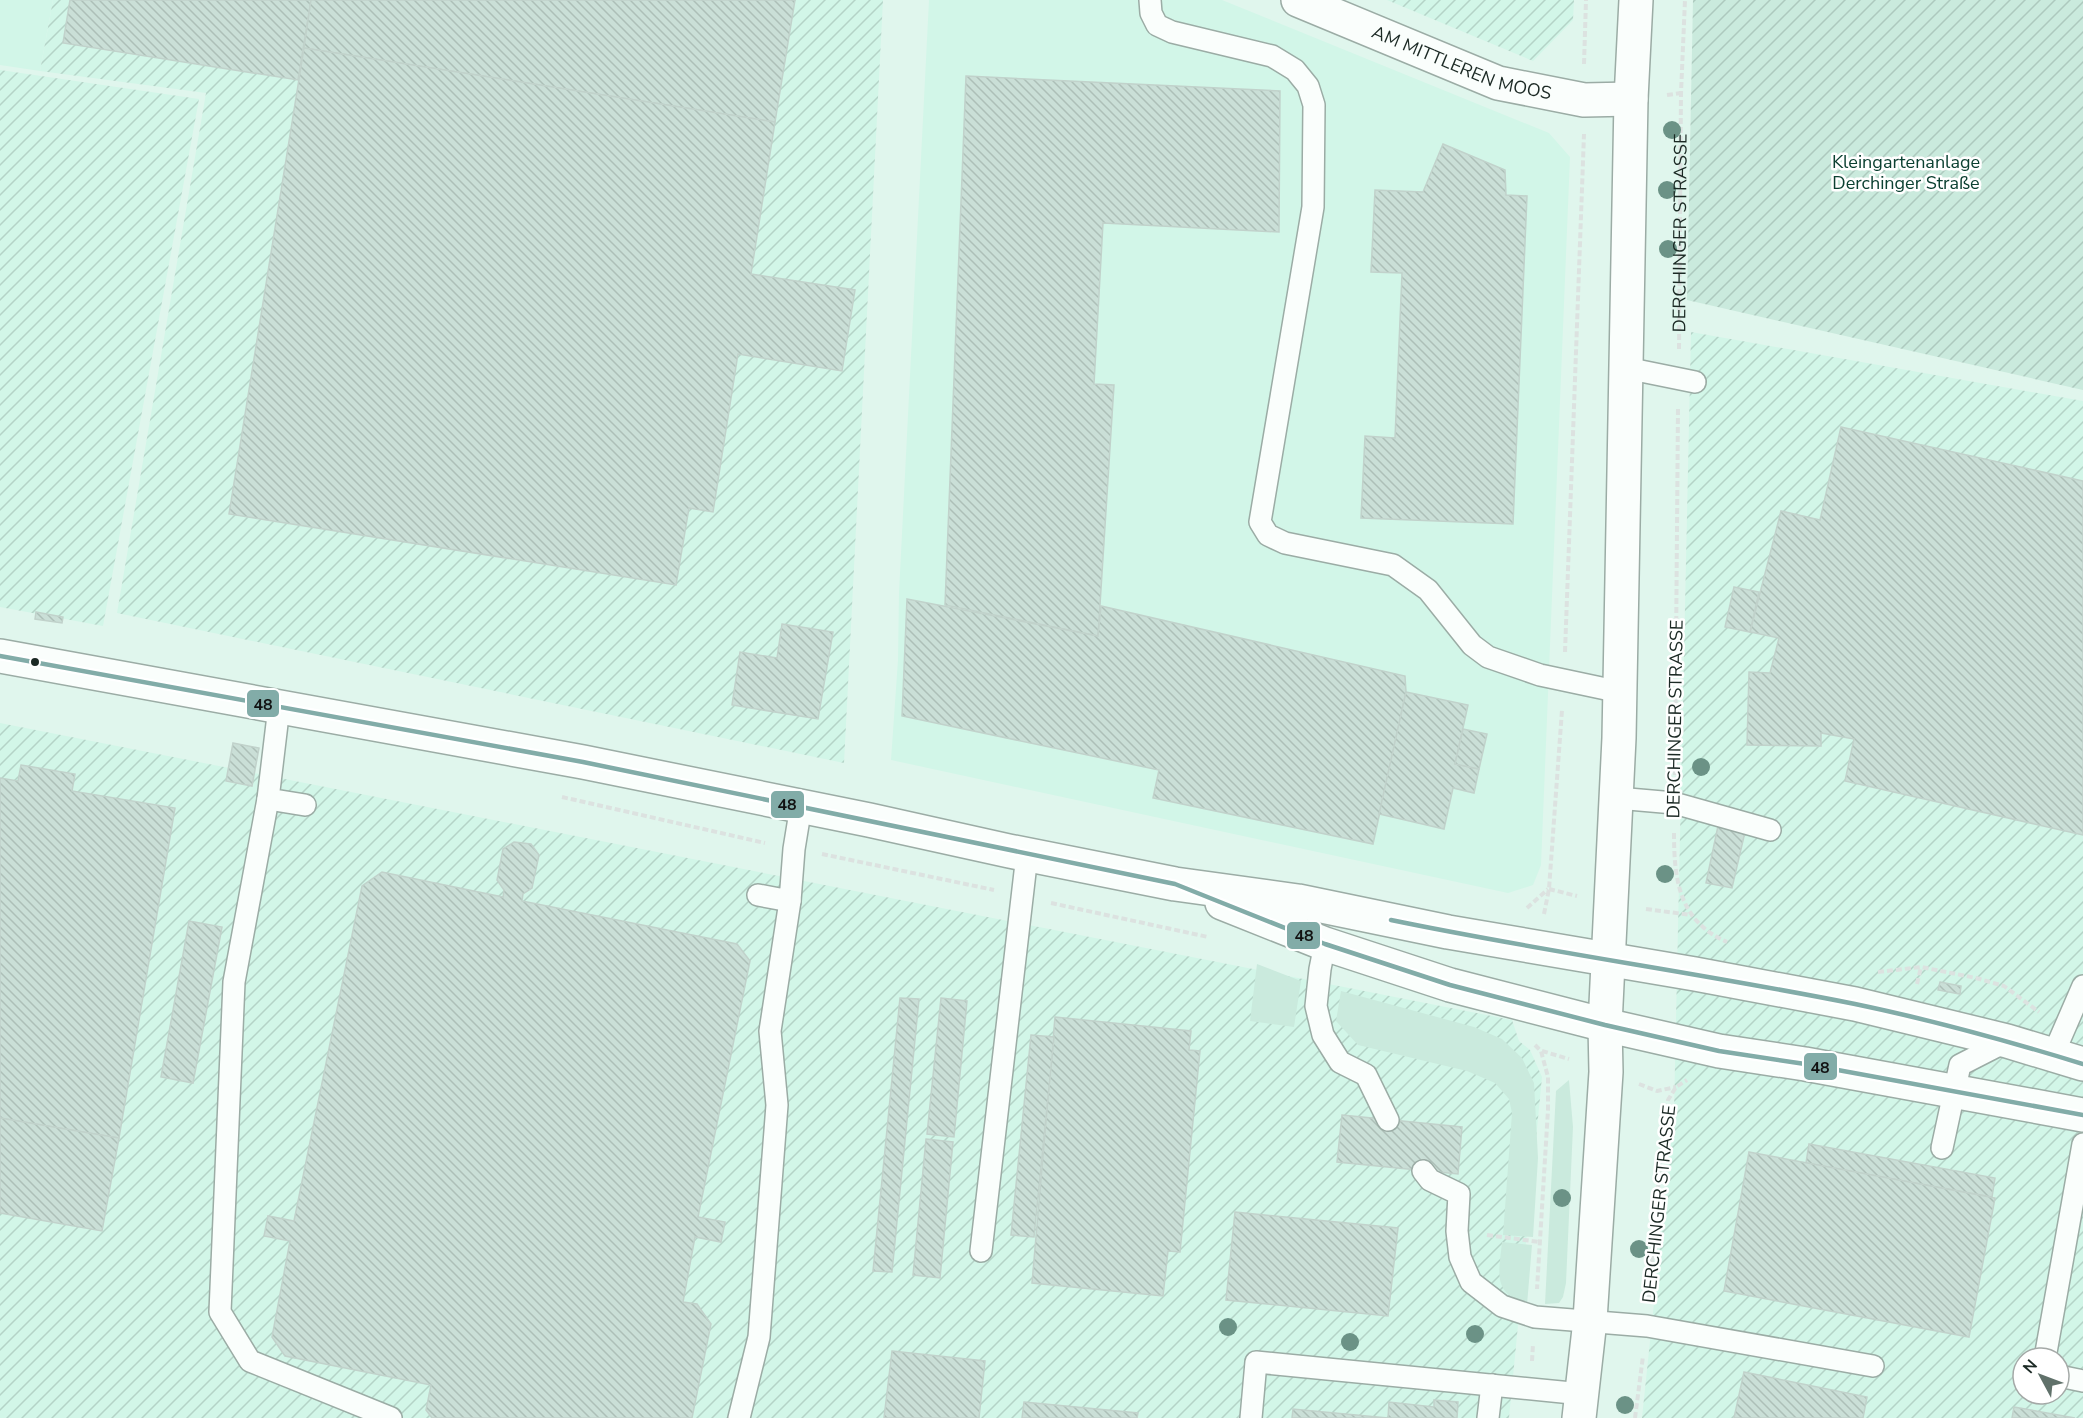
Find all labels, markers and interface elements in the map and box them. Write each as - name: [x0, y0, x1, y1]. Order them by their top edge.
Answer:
- street label: AM MITTLEREN MOOS: [1368, 20, 1554, 105]
- street label: DERCHINGER STRASSE: [1667, 133, 1693, 333]
- park label: Kleingartenanlage Derchinger Straße: [1832, 150, 1980, 195]
- street label: DERCHINGER STRASSE: [1661, 619, 1689, 819]
- unlabelled marker: [29, 656, 41, 668]
- line badge: 48: [246, 689, 280, 718]
- text: 48: [253, 694, 273, 716]
- line badge: 48: [770, 790, 805, 819]
- text: 48: [777, 794, 797, 816]
- line badge: 48: [1286, 921, 1321, 950]
- text: 48: [1294, 925, 1314, 947]
- line badge: 48: [1803, 1052, 1838, 1081]
- text: 48: [1810, 1057, 1830, 1079]
- street label: DERCHINGER STRASSE: [1637, 1104, 1681, 1304]
- north arrow: [2011, 1346, 2071, 1406]
- text: N: [2018, 1355, 2043, 1379]

